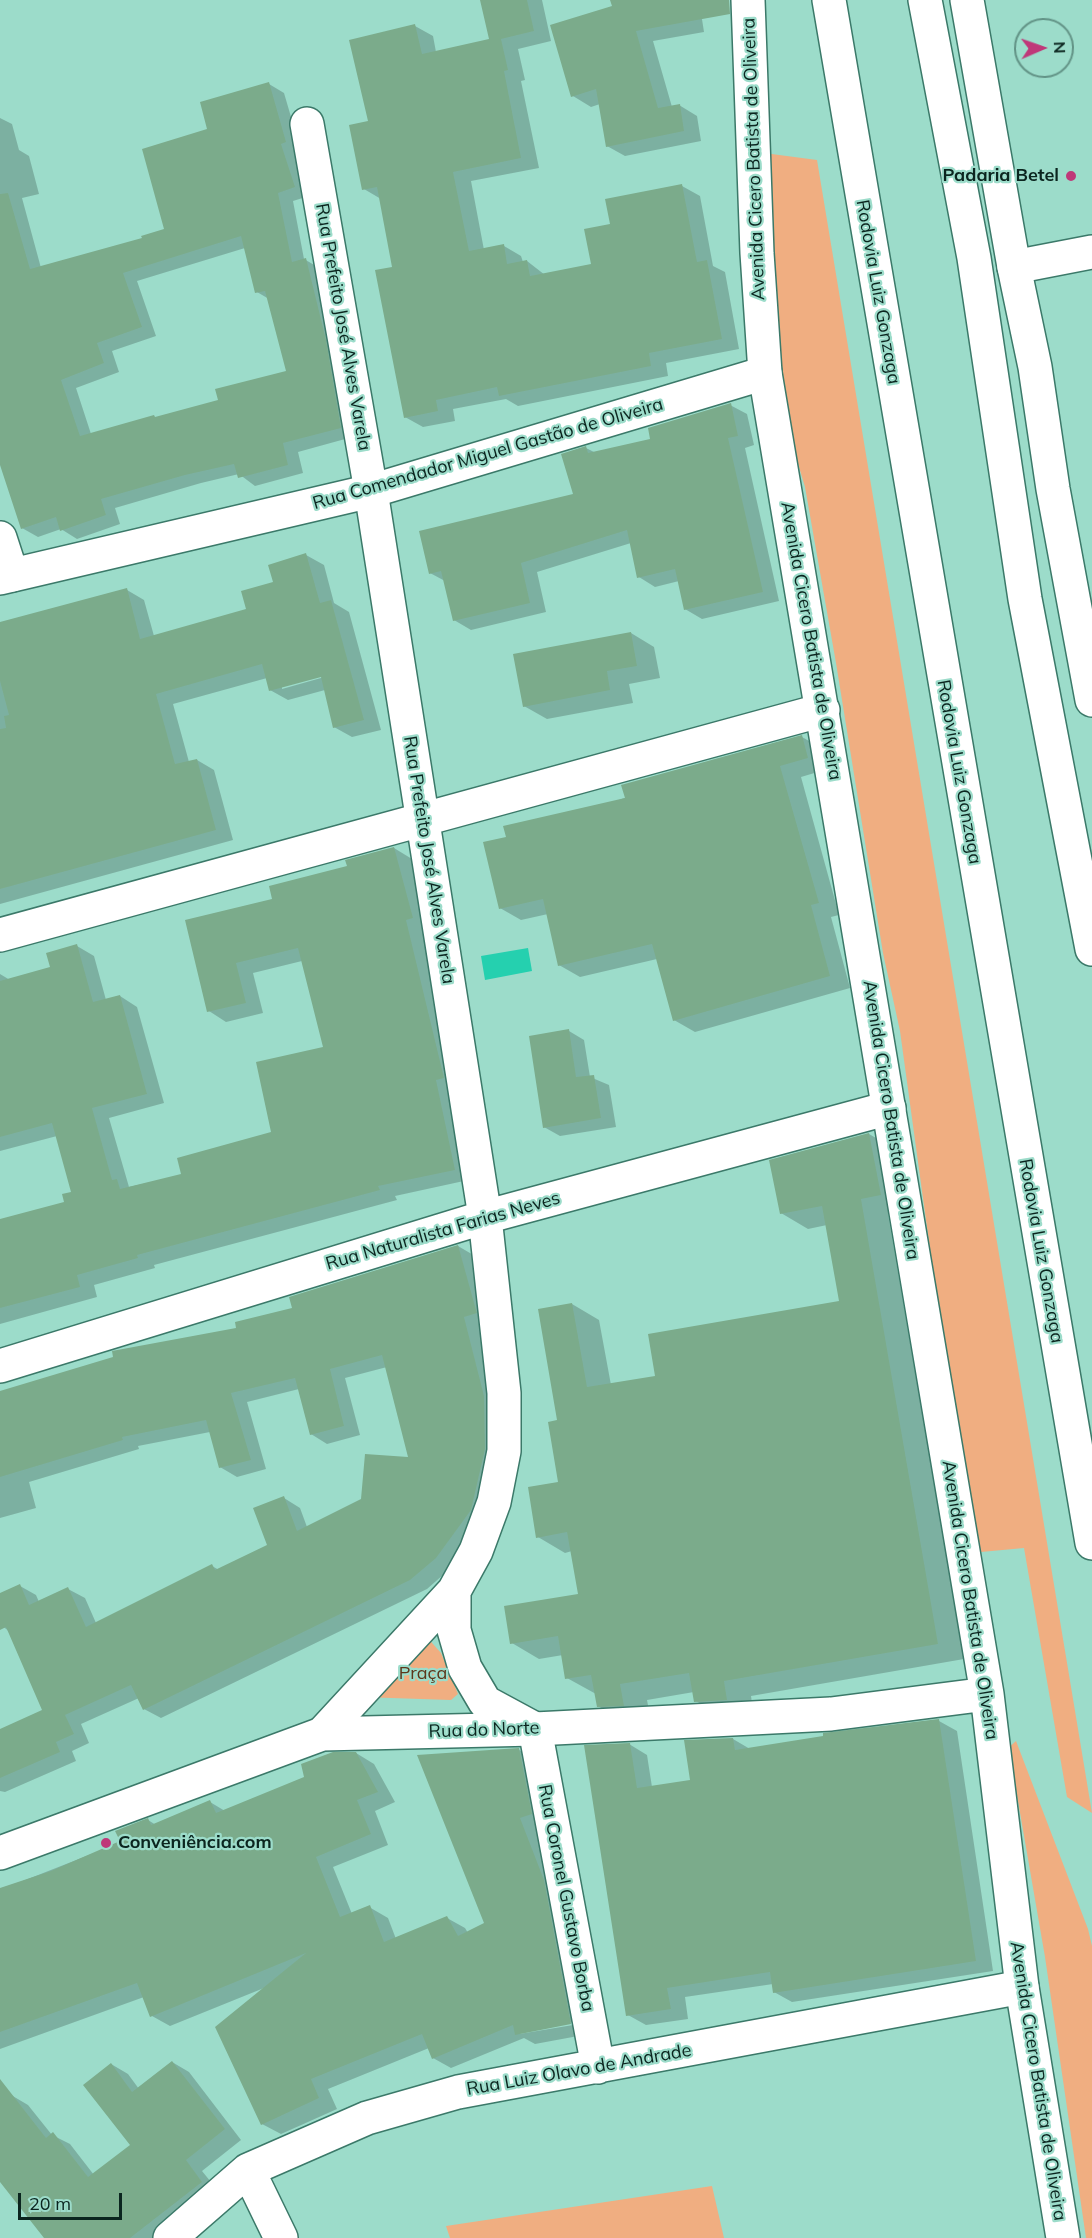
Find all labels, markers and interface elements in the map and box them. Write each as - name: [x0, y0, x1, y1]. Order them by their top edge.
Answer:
- street label: Avenida Cicero Batista de Oliveira: [738, 18, 770, 300]
- north arrow: [1014, 18, 1074, 78]
- text: N: [1050, 41, 1070, 54]
- place label: Padaria Betel: [943, 165, 1059, 187]
- marker: Padaria Betel: [1064, 169, 1078, 183]
- street label: Rodovia Luiz Gonzaga: [851, 198, 905, 386]
- street label: Rua Prefeito José Alves Varela: [311, 202, 375, 452]
- street label: Rua Comendador Miguel Gastão de Oliveira: [310, 394, 666, 514]
- street label: Avenida Cicero Batista de Oliveira: [776, 500, 846, 782]
- street label: Rodovia Luiz Gonzaga: [932, 678, 986, 866]
- street label: Rua Prefeito José Alves Varela: [399, 734, 459, 986]
- street label: Avenida Cicero Batista de Oliveira: [858, 979, 924, 1261]
- street label: Rodovia Luiz Gonzaga: [1014, 1157, 1068, 1345]
- street label: Rua Naturalista Farias Neves: [323, 1187, 563, 1275]
- street label: Avenida Cicero Batista de Oliveira: [937, 1459, 1003, 1741]
- park label: Praça: [399, 1663, 447, 1685]
- street label: Rua do Norte: [428, 1717, 540, 1743]
- street label: Rua Coronel Gustavo Borba: [533, 1783, 599, 2013]
- place label: Conveniência.com: [118, 1832, 272, 1854]
- marker: Conveniência.com: [99, 1836, 113, 1850]
- street label: Avenida Cicero Batista de Oliveira: [1005, 1940, 1071, 2222]
- street label: Rua Luiz Olavo de Andrade: [465, 2040, 693, 2100]
- scale bar: [21, 2181, 124, 2219]
- text: 20 m: [29, 2192, 71, 2215]

